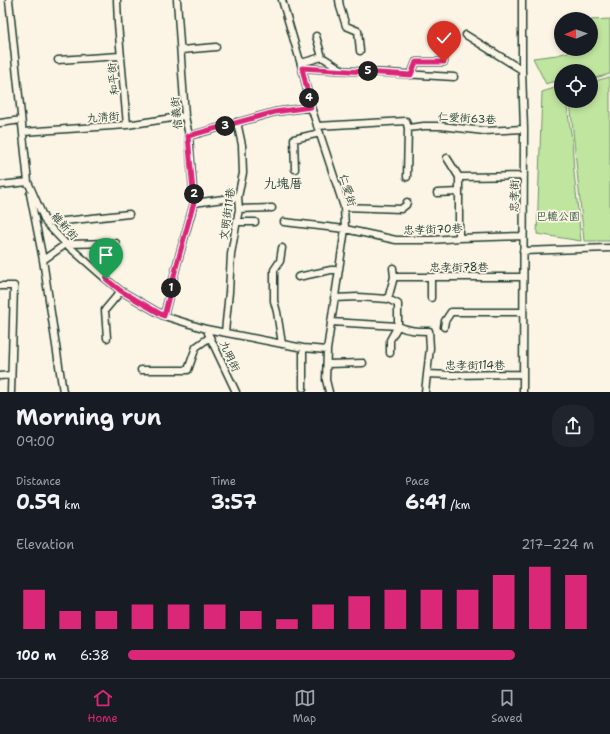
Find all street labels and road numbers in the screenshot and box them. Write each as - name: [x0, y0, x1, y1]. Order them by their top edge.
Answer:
- street label: 和平街: [104, 61, 123, 96]
- street label: 信義街: [167, 95, 186, 130]
- street label: 九清街: [86, 109, 121, 126]
- street label: 仁愛街63巷: [437, 109, 497, 128]
- street label: 仁愛街: [336, 172, 360, 209]
- street label: 忠孝街: [507, 178, 522, 213]
- street label: 文明街11巷: [216, 187, 239, 241]
- street label: 維新街: [48, 209, 82, 244]
- street label: 忠孝街70巷: [403, 221, 463, 238]
- street label: 忠孝街78巷: [430, 260, 488, 275]
- street label: 九明街: [216, 338, 244, 375]
- street label: 忠孝街114巷: [445, 358, 505, 373]

